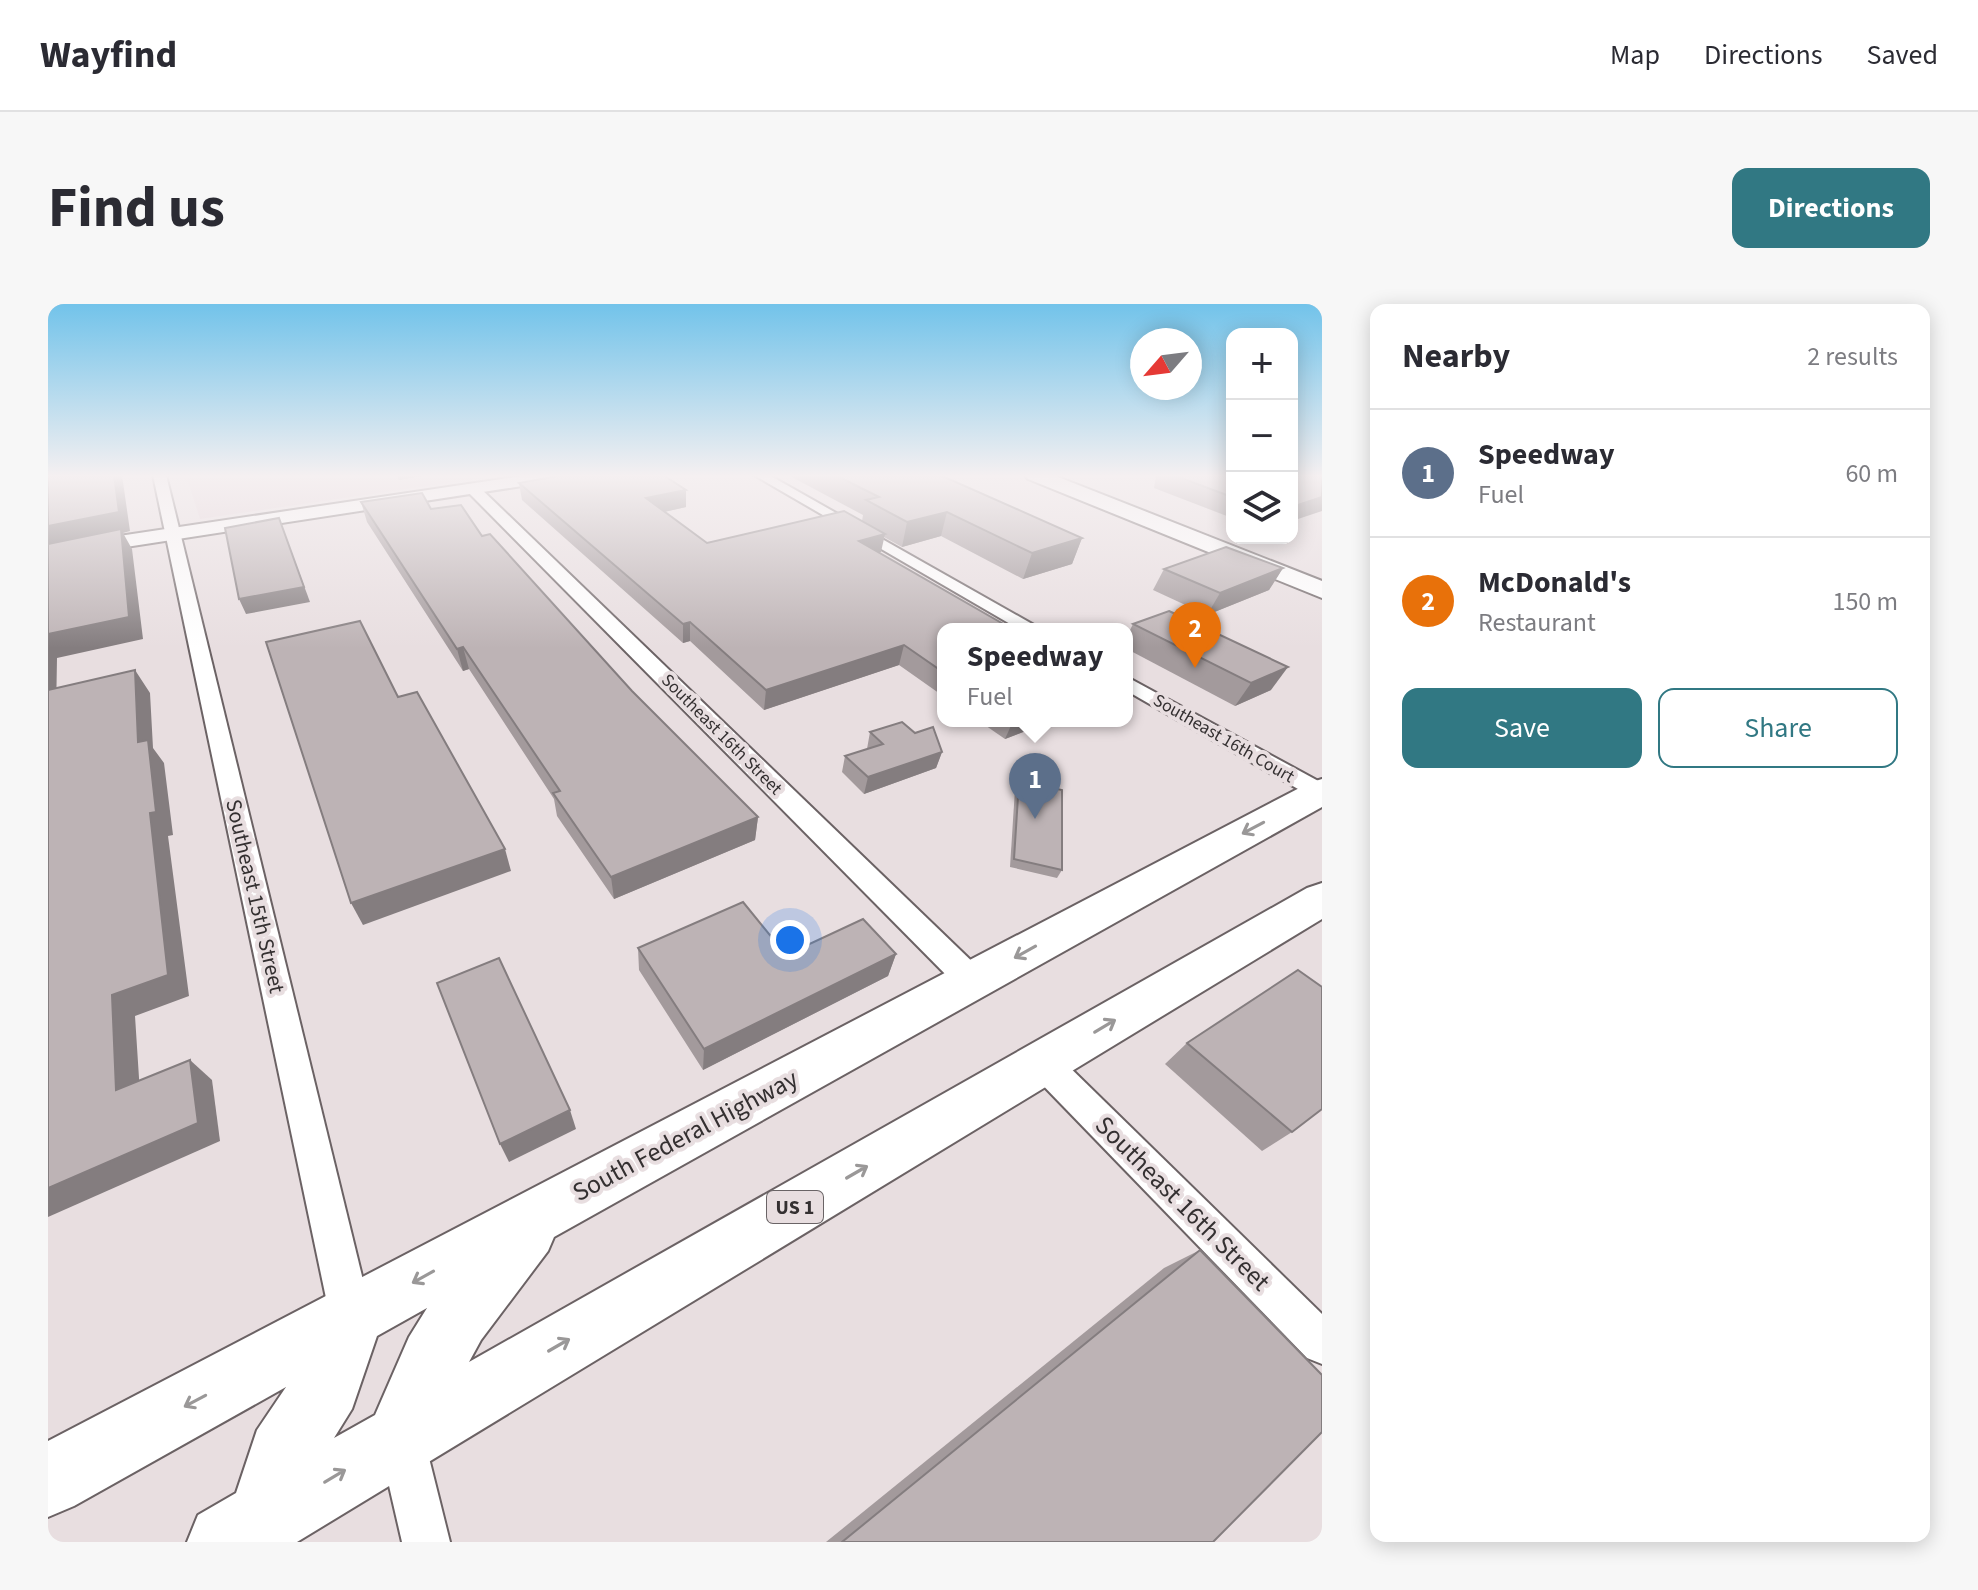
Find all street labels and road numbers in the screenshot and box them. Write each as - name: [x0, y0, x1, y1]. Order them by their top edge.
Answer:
- street label: Southeast 16th Street: [655, 668, 788, 801]
- street label: Southeast 16th Court: [1149, 688, 1299, 789]
- street label: Southeast 15th Street: [217, 796, 293, 997]
- street label: South Federal Highway: [566, 1060, 805, 1211]
- street label: Southeast 16th Street: [1087, 1107, 1279, 1299]
- road number: US 1: [767, 1191, 823, 1223]

